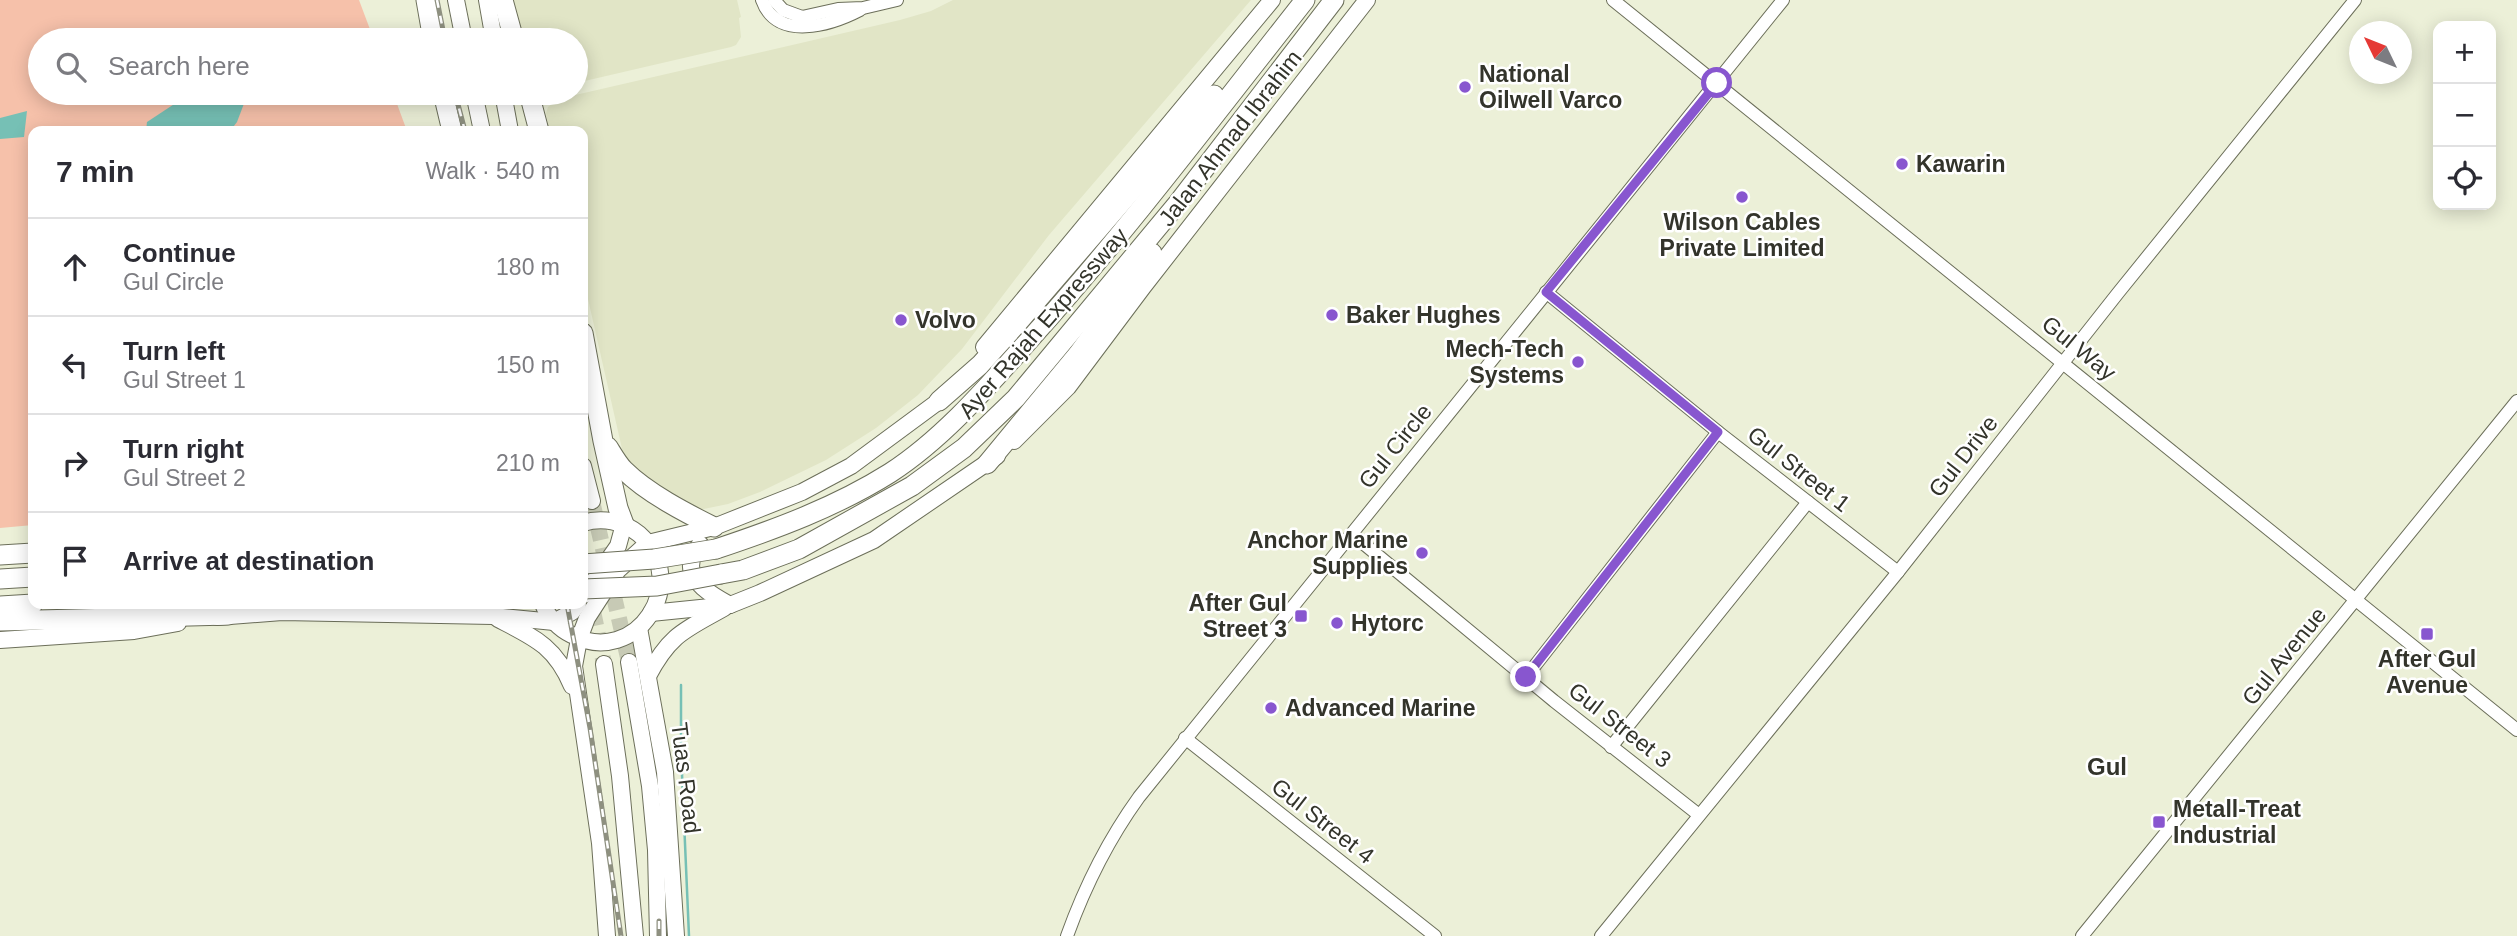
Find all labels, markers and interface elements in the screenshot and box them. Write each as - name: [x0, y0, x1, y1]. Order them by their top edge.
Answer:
- north arrow: [2349, 21, 2412, 84]
- map controls: [2433, 21, 2496, 210]
- button: +: [2433, 21, 2496, 84]
- search box: [28, 28, 588, 105]
- street label: Jalan Ahmad Ibrahim: [1153, 45, 1307, 231]
- icon: search: [52, 48, 90, 86]
- text: Search here: [108, 51, 250, 81]
- place label: National Oilwell Varco: [1479, 61, 1622, 113]
- route start: [1701, 67, 1732, 98]
- marker: National Oilwell Varco: [1457, 79, 1473, 95]
- button: −: [2433, 84, 2496, 147]
- button: locate: [2433, 147, 2496, 210]
- place label: Kawarin: [1916, 151, 2005, 177]
- text: 7 min: [56, 155, 134, 188]
- marker: Kawarin: [1894, 156, 1910, 172]
- text: Walk · 540 m: [425, 158, 560, 184]
- marker: Wilson Cables Private Limited: [1734, 189, 1750, 205]
- place label: Wilson Cables Private Limited: [1660, 209, 1824, 261]
- street label: Ayer Rajah Expressway: [953, 222, 1133, 424]
- text: Continue: [123, 238, 236, 268]
- icon: ahead: [56, 248, 94, 286]
- text: 180 m: [496, 254, 560, 280]
- text: Gul Circle: [123, 269, 224, 295]
- place label: Baker Hughes: [1346, 302, 1501, 328]
- place label: Volvo: [915, 307, 976, 333]
- marker: Baker Hughes: [1324, 307, 1340, 323]
- street label: Gul Way: [2037, 310, 2122, 386]
- marker: Volvo: [893, 312, 909, 328]
- text: Turn left: [123, 336, 225, 366]
- place label: Mech-Tech Systems: [1446, 336, 1564, 388]
- icon: left: [56, 346, 94, 384]
- text: 150 m: [496, 352, 560, 378]
- marker: Mech-Tech Systems: [1570, 354, 1586, 370]
- text: Gul Street 1: [123, 367, 246, 393]
- street label: Gul Circle: [1353, 399, 1437, 493]
- street label: Gul Drive: [1923, 410, 2003, 502]
- street label: Gul Street 1: [1743, 421, 1855, 517]
- text: Turn right: [123, 434, 244, 464]
- icon: right: [56, 444, 94, 482]
- text: 210 m: [496, 450, 560, 476]
- text: Gul Street 2: [123, 465, 246, 491]
- place label: Anchor Marine Supplies: [1247, 527, 1408, 579]
- icon: arrive: [56, 542, 94, 580]
- marker: Anchor Marine Supplies: [1414, 545, 1430, 561]
- text: Arrive at destination: [123, 546, 374, 576]
- place label: After Gul Street 3: [1189, 590, 1287, 642]
- street label: Gul Avenue: [2237, 602, 2331, 710]
- marker: After Gul Street 3: [1293, 608, 1309, 624]
- place label: Hytorc: [1351, 610, 1424, 636]
- marker: Hytorc: [1329, 615, 1345, 631]
- marker: After Gul Avenue: [2419, 626, 2435, 642]
- place label: After Gul Avenue: [2378, 646, 2476, 698]
- route end: [1510, 661, 1541, 692]
- street label: Gul Street 3: [1564, 677, 1676, 773]
- place label: Advanced Marine: [1285, 695, 1475, 721]
- marker: Advanced Marine: [1263, 700, 1279, 716]
- street label: Tuas Road: [666, 721, 706, 835]
- district label: Gul: [2087, 753, 2127, 780]
- street label: Gul Street 4: [1267, 773, 1380, 869]
- place label: Metall-Treat Industrial: [2173, 796, 2301, 848]
- marker: Metall-Treat Industrial: [2151, 814, 2167, 830]

